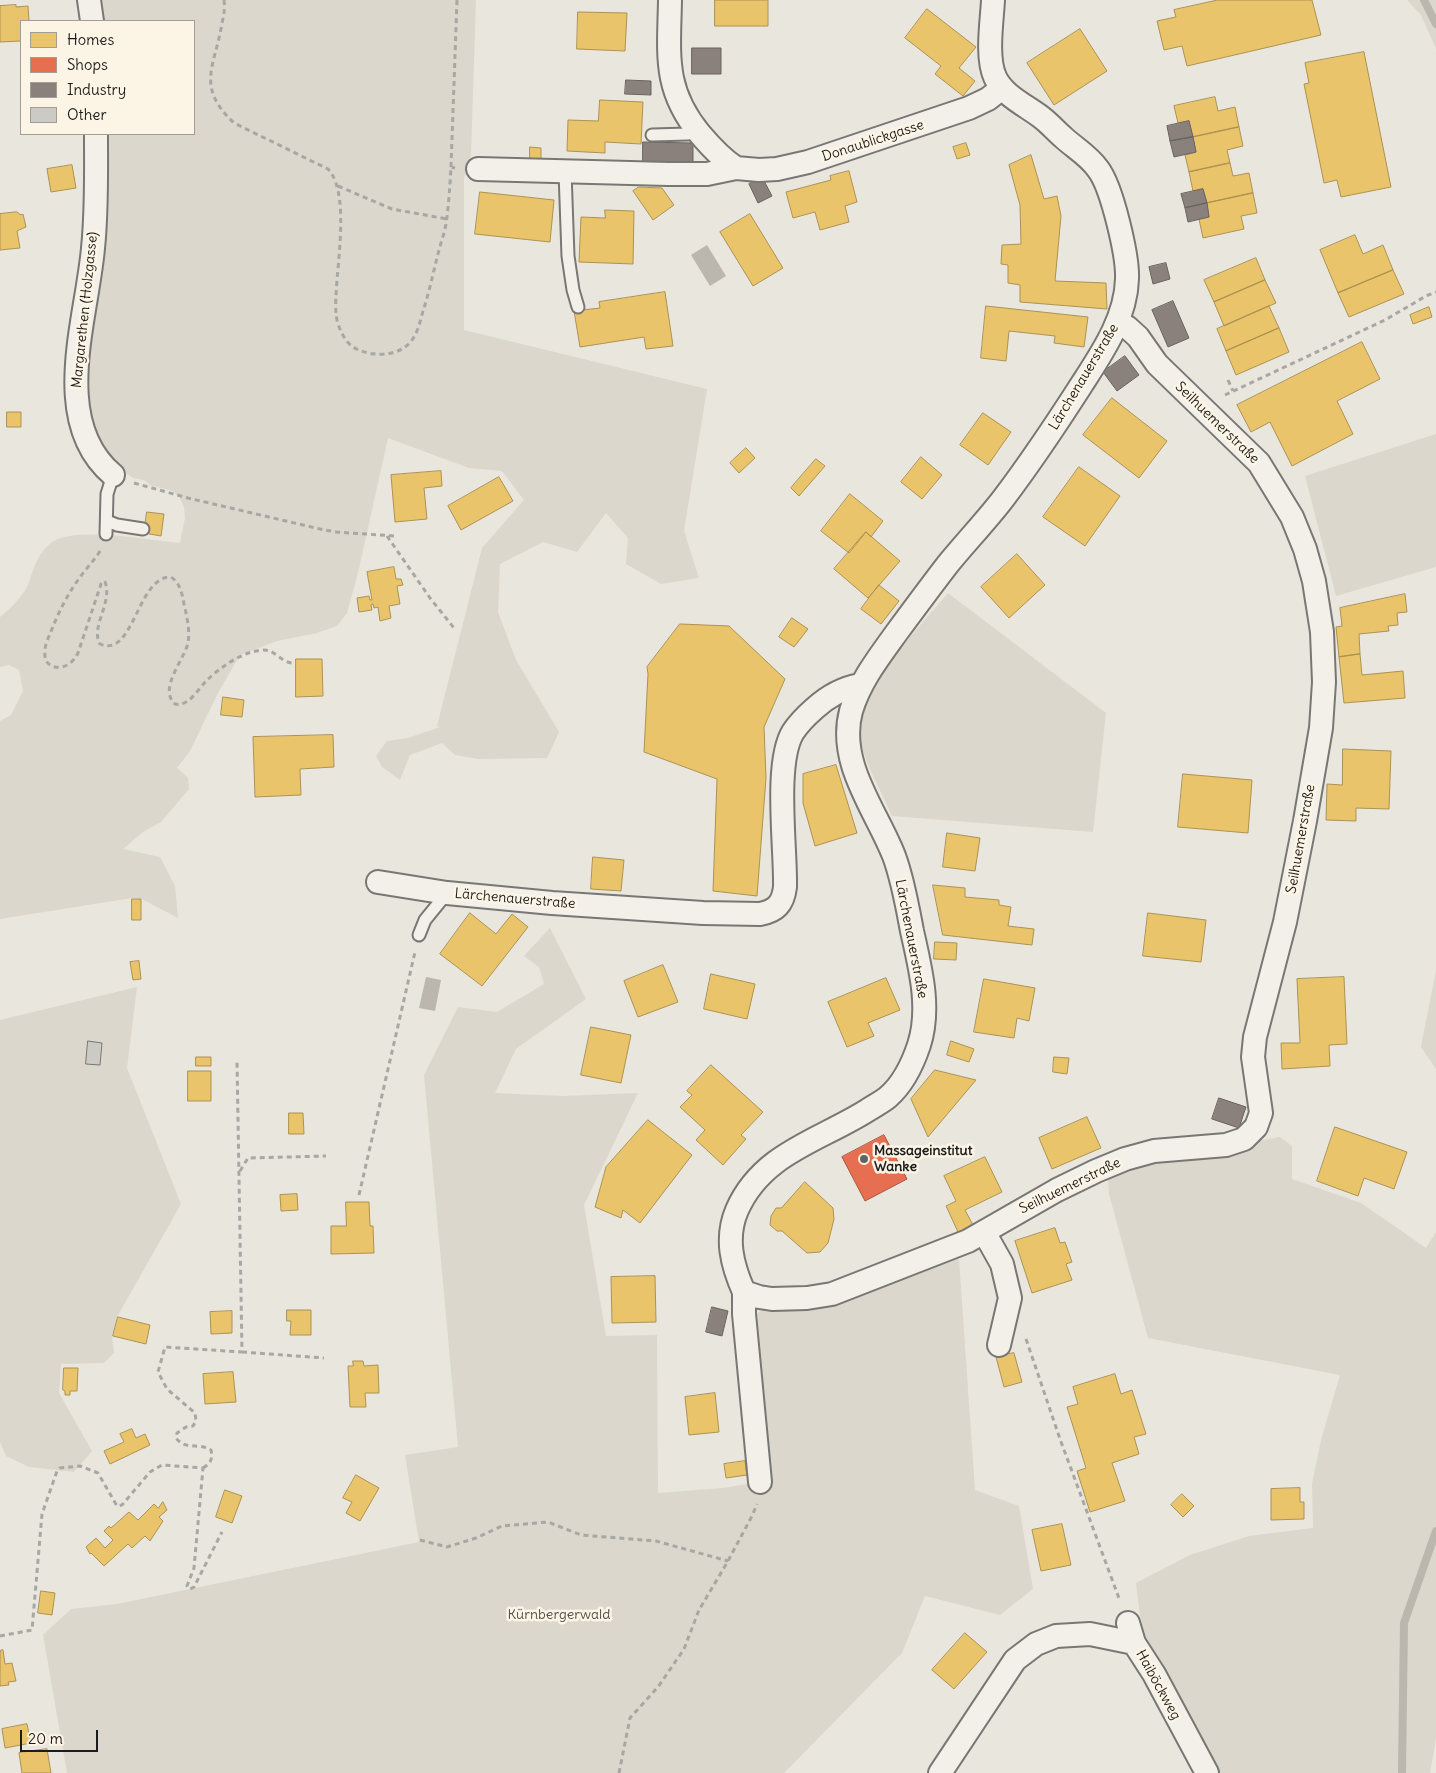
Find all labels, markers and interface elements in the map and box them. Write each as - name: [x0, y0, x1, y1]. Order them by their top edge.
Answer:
- legend: [20, 20, 195, 135]
- text: Homes: [67, 30, 114, 49]
- text: Shops: [67, 55, 108, 74]
- text: Industry: [67, 80, 126, 99]
- text: Other: [67, 105, 107, 124]
- street label: Donaublickgasse: [820, 117, 926, 165]
- street label: Margarethen (Holzgasse): [68, 231, 102, 389]
- street label: Lärchenauerstraße: [1046, 321, 1122, 433]
- street label: Seilhuemerstraße: [1171, 379, 1263, 467]
- street label: Seilhuemerstraße: [1283, 783, 1319, 895]
- street label: Lärchenauerstraße: [891, 878, 931, 1000]
- street label: Lärchenauerstraße: [454, 885, 576, 913]
- place label: Massageinstitut Wanke: [874, 1143, 972, 1176]
- marker: Massageinstitut Wanke: [858, 1153, 870, 1165]
- street label: Seilhuemerstraße: [1017, 1154, 1123, 1218]
- park label: Kürnbergerwald: [508, 1607, 610, 1623]
- street label: Haiböckweg: [1132, 1647, 1184, 1723]
- scale bar: [22, 1720, 100, 1752]
- text: 20 m: [28, 1729, 63, 1748]

